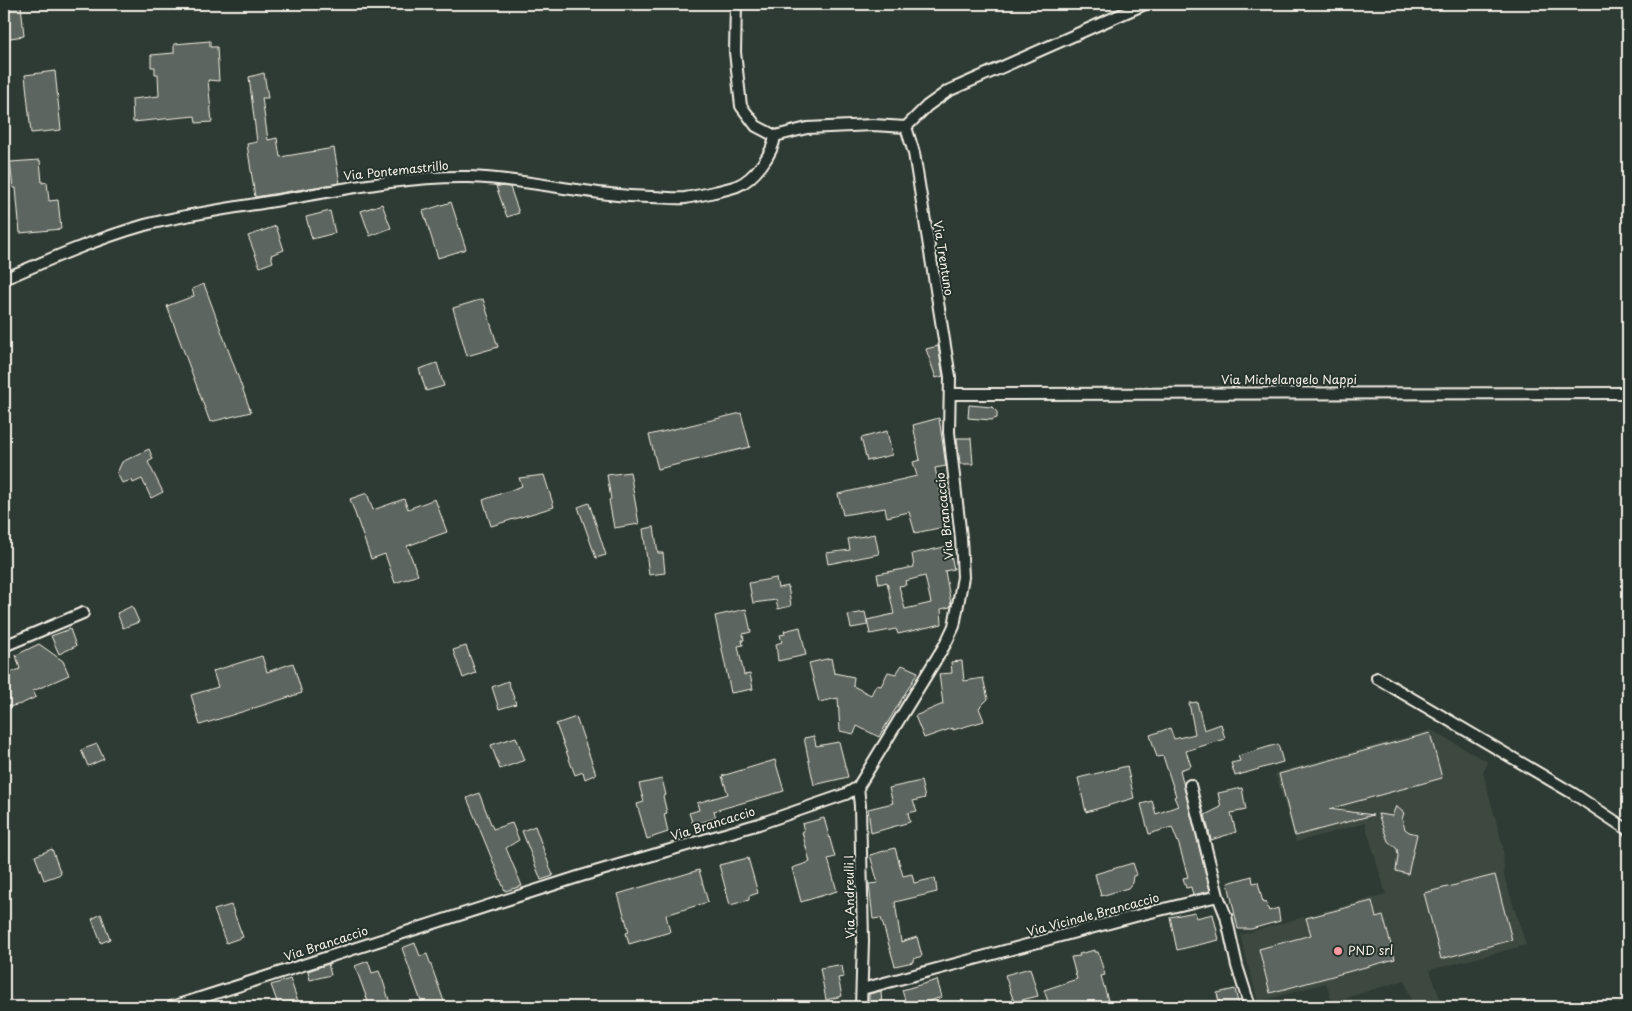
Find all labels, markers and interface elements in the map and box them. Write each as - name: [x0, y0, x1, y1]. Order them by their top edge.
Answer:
- street label: Via Pontemastrillo: [342, 155, 450, 184]
- street label: Via Trentuno: [929, 219, 959, 297]
- street label: Via Michelangelo Nappi: [1221, 370, 1357, 388]
- street label: Via Brancaccio: [930, 471, 958, 561]
- street label: Via Brancaccio: [668, 802, 757, 844]
- street label: Via Andreulli I: [839, 855, 859, 939]
- street label: Via Vicinale Brancaccio: [1024, 888, 1161, 940]
- street label: Via Brancaccio: [281, 921, 370, 965]
- place label: PND srl: [1348, 941, 1393, 959]
- marker: PND srl: [1332, 945, 1344, 957]

